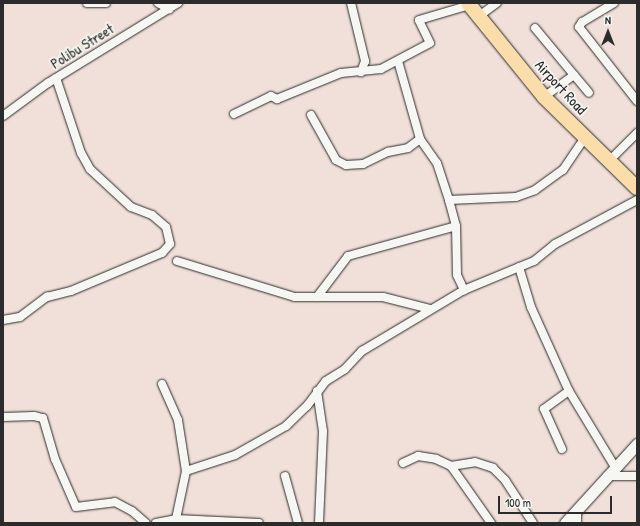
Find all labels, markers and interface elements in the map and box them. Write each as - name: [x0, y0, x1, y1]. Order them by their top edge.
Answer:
- north arrow: [588, 12, 628, 52]
- text: N: [605, 13, 611, 27]
- street label: Polibu Street: [47, 20, 117, 72]
- street label: Airport Road: [531, 56, 591, 118]
- scale bar: [500, 488, 614, 514]
- text: 100 m: [505, 494, 531, 511]

